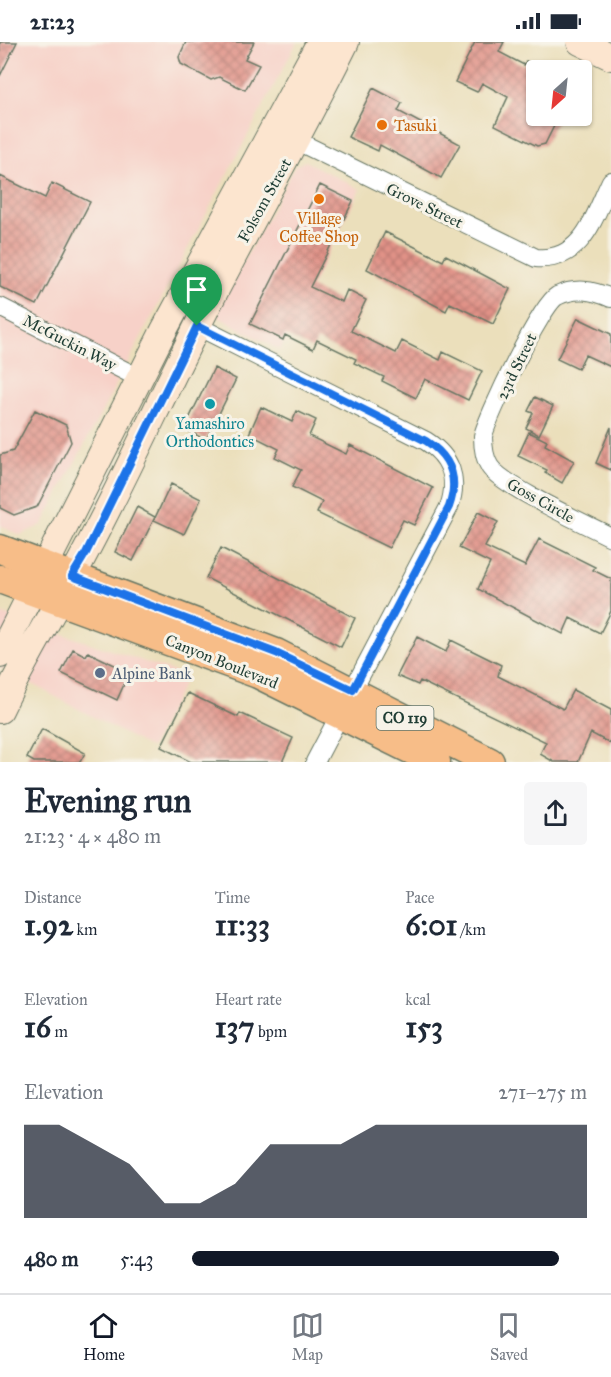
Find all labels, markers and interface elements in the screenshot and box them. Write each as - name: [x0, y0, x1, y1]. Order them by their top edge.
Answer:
- text: 21:23: [30, 8, 75, 35]
- north arrow: [526, 60, 592, 126]
- map controls: [526, 60, 592, 126]
- place label: Tasuki: [394, 116, 438, 135]
- marker: Tasuki: [375, 118, 389, 132]
- street label: Folsom Street: [234, 155, 295, 246]
- street label: Grove Street: [383, 179, 467, 232]
- marker: Village Coffee Shop: [312, 192, 326, 206]
- place label: Village Coffee Shop: [279, 209, 359, 246]
- pin: [171, 264, 222, 326]
- icon: arrive: [180, 273, 213, 306]
- street label: McGuckin Way: [20, 311, 120, 374]
- street label: 23rd Street: [492, 330, 541, 402]
- marker: Yamashiro Orthodontics: [203, 397, 217, 411]
- place label: Yamashiro Orthodontics: [166, 414, 254, 451]
- street label: Goss Circle: [504, 474, 578, 527]
- street label: Canyon Boulevard: [163, 630, 281, 693]
- place label: Alpine Bank: [111, 664, 192, 683]
- marker: Alpine Bank: [93, 666, 107, 680]
- road number: CO 119: [376, 706, 434, 730]
- text: Evening run: [24, 781, 191, 821]
- button: share: [524, 782, 587, 845]
- text: 21:23 · 4 × 480 m: [24, 824, 161, 848]
- text: Distance: [24, 888, 81, 907]
- text: Time: [215, 888, 250, 907]
- text: Pace: [405, 888, 434, 907]
- text: 1.92: [24, 907, 73, 943]
- text: 11:33: [215, 907, 270, 943]
- text: 6:01: [405, 907, 457, 943]
- text: km: [73, 920, 97, 939]
- text: /km: [457, 920, 486, 939]
- text: Elevation: [24, 990, 88, 1009]
- text: Heart rate: [215, 990, 282, 1009]
- text: kcal: [405, 990, 430, 1009]
- text: 16: [24, 1009, 51, 1045]
- text: 137: [215, 1009, 255, 1045]
- text: 153: [405, 1009, 443, 1045]
- text: m: [51, 1022, 68, 1041]
- text: bpm: [255, 1022, 287, 1041]
- text: Elevation: [24, 1080, 103, 1104]
- text: 271–275 m: [498, 1080, 587, 1104]
- text: 480 m: [24, 1247, 79, 1271]
- text: 5:43: [120, 1247, 153, 1271]
- tab: Home: [83, 1309, 125, 1364]
- tab: Map: [291, 1309, 324, 1364]
- tab: Saved: [490, 1309, 528, 1364]

